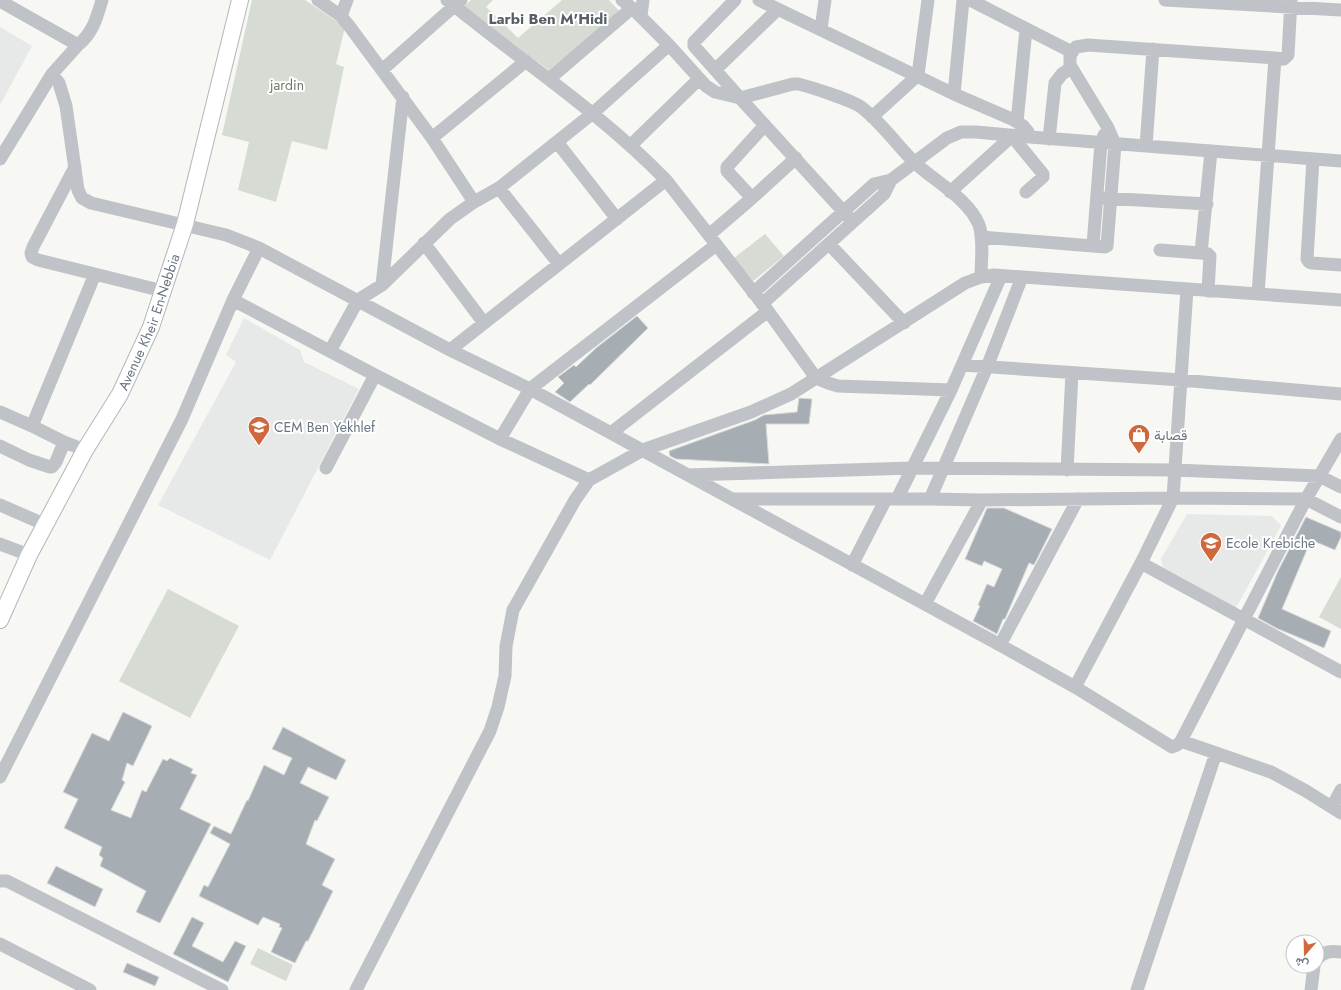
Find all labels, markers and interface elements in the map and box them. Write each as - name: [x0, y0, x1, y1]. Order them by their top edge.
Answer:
- district label: Larbi Ben M'Hidi: [488, 8, 608, 30]
- park label: jardin: [269, 75, 304, 95]
- street label: Avenue Kheir En-Nebbia: [113, 251, 185, 394]
- school or university icon: CEM Ben Yekhlef: [246, 414, 272, 447]
- place label: CEM Ben Yekhlef: [274, 417, 376, 437]
- shop icon: قصابة: [1126, 422, 1152, 455]
- place label: قصابة: [1154, 425, 1188, 445]
- school or university icon: Ecole Krebiche: [1198, 530, 1224, 563]
- place label: Ecole Krebiche: [1226, 533, 1315, 553]
- north arrow: [1285, 934, 1325, 974]
- text: ش: [1293, 954, 1311, 973]

